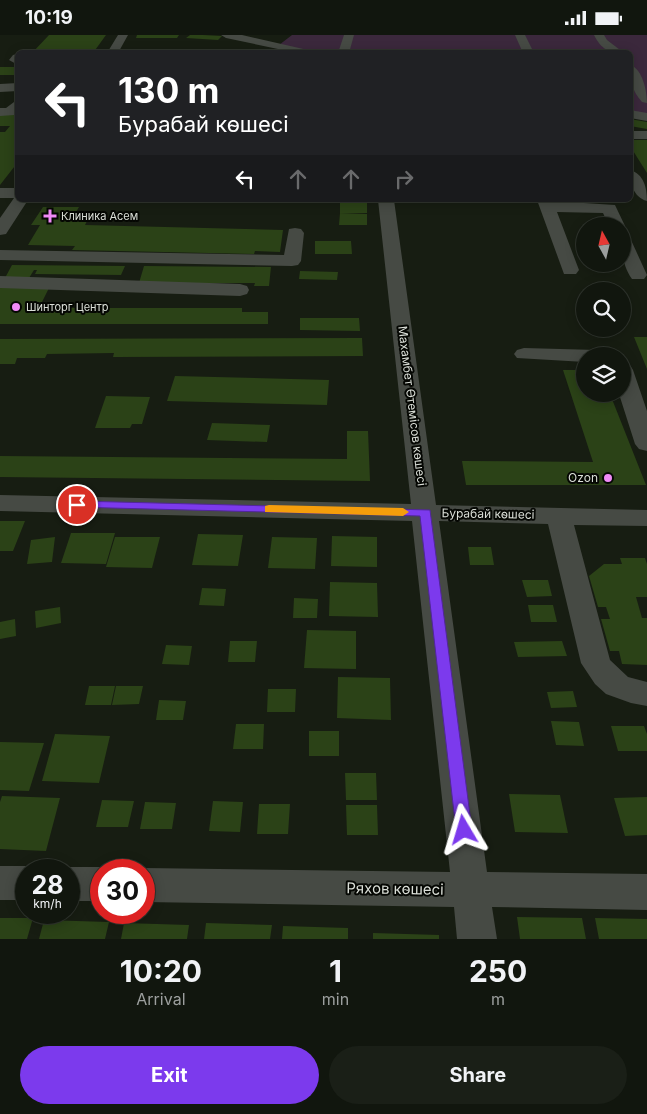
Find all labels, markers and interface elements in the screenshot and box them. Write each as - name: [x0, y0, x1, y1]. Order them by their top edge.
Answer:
- text: 10:19: [25, 6, 73, 29]
- text: 130 m: [118, 69, 220, 111]
- icon: left: [35, 70, 100, 135]
- text: Бурабай көшесі: [118, 111, 289, 137]
- icon: left: [231, 165, 259, 193]
- icon: ahead: [284, 165, 312, 193]
- icon: ahead: [337, 165, 365, 193]
- icon: right: [390, 165, 418, 193]
- marker: Клиника Асем: [43, 209, 57, 223]
- place label: Клиника Асем: [61, 209, 138, 223]
- north arrow: [576, 217, 631, 273]
- map controls: [576, 217, 631, 402]
- button: search: [576, 282, 631, 337]
- place label: Шинторг Центр: [26, 300, 109, 314]
- marker: Шинторг Центр: [10, 301, 22, 313]
- street label: Махамбет Өтемісов көшесі: [395, 325, 430, 487]
- button: layers: [576, 347, 631, 402]
- place label: Ozon: [568, 470, 598, 485]
- marker: Ozon: [602, 472, 614, 484]
- pin: [56, 484, 98, 526]
- icon: arrive: [63, 491, 91, 519]
- street label: Бурабай көшесі: [441, 505, 535, 522]
- position arrow: [437, 803, 489, 855]
- speed limit sign: 30: [90, 859, 155, 924]
- text: 28: [31, 870, 64, 900]
- street label: Ряхов көшесі: [346, 878, 444, 899]
- text: km/h: [33, 896, 62, 911]
- text: 10:20: [120, 953, 202, 989]
- text: 1: [329, 953, 342, 989]
- text: 250: [469, 953, 527, 989]
- text: Arrival: [136, 989, 186, 1009]
- text: min: [322, 989, 349, 1009]
- text: m: [491, 989, 505, 1009]
- button: Exit: [20, 1046, 319, 1104]
- button: Share: [329, 1046, 627, 1104]

